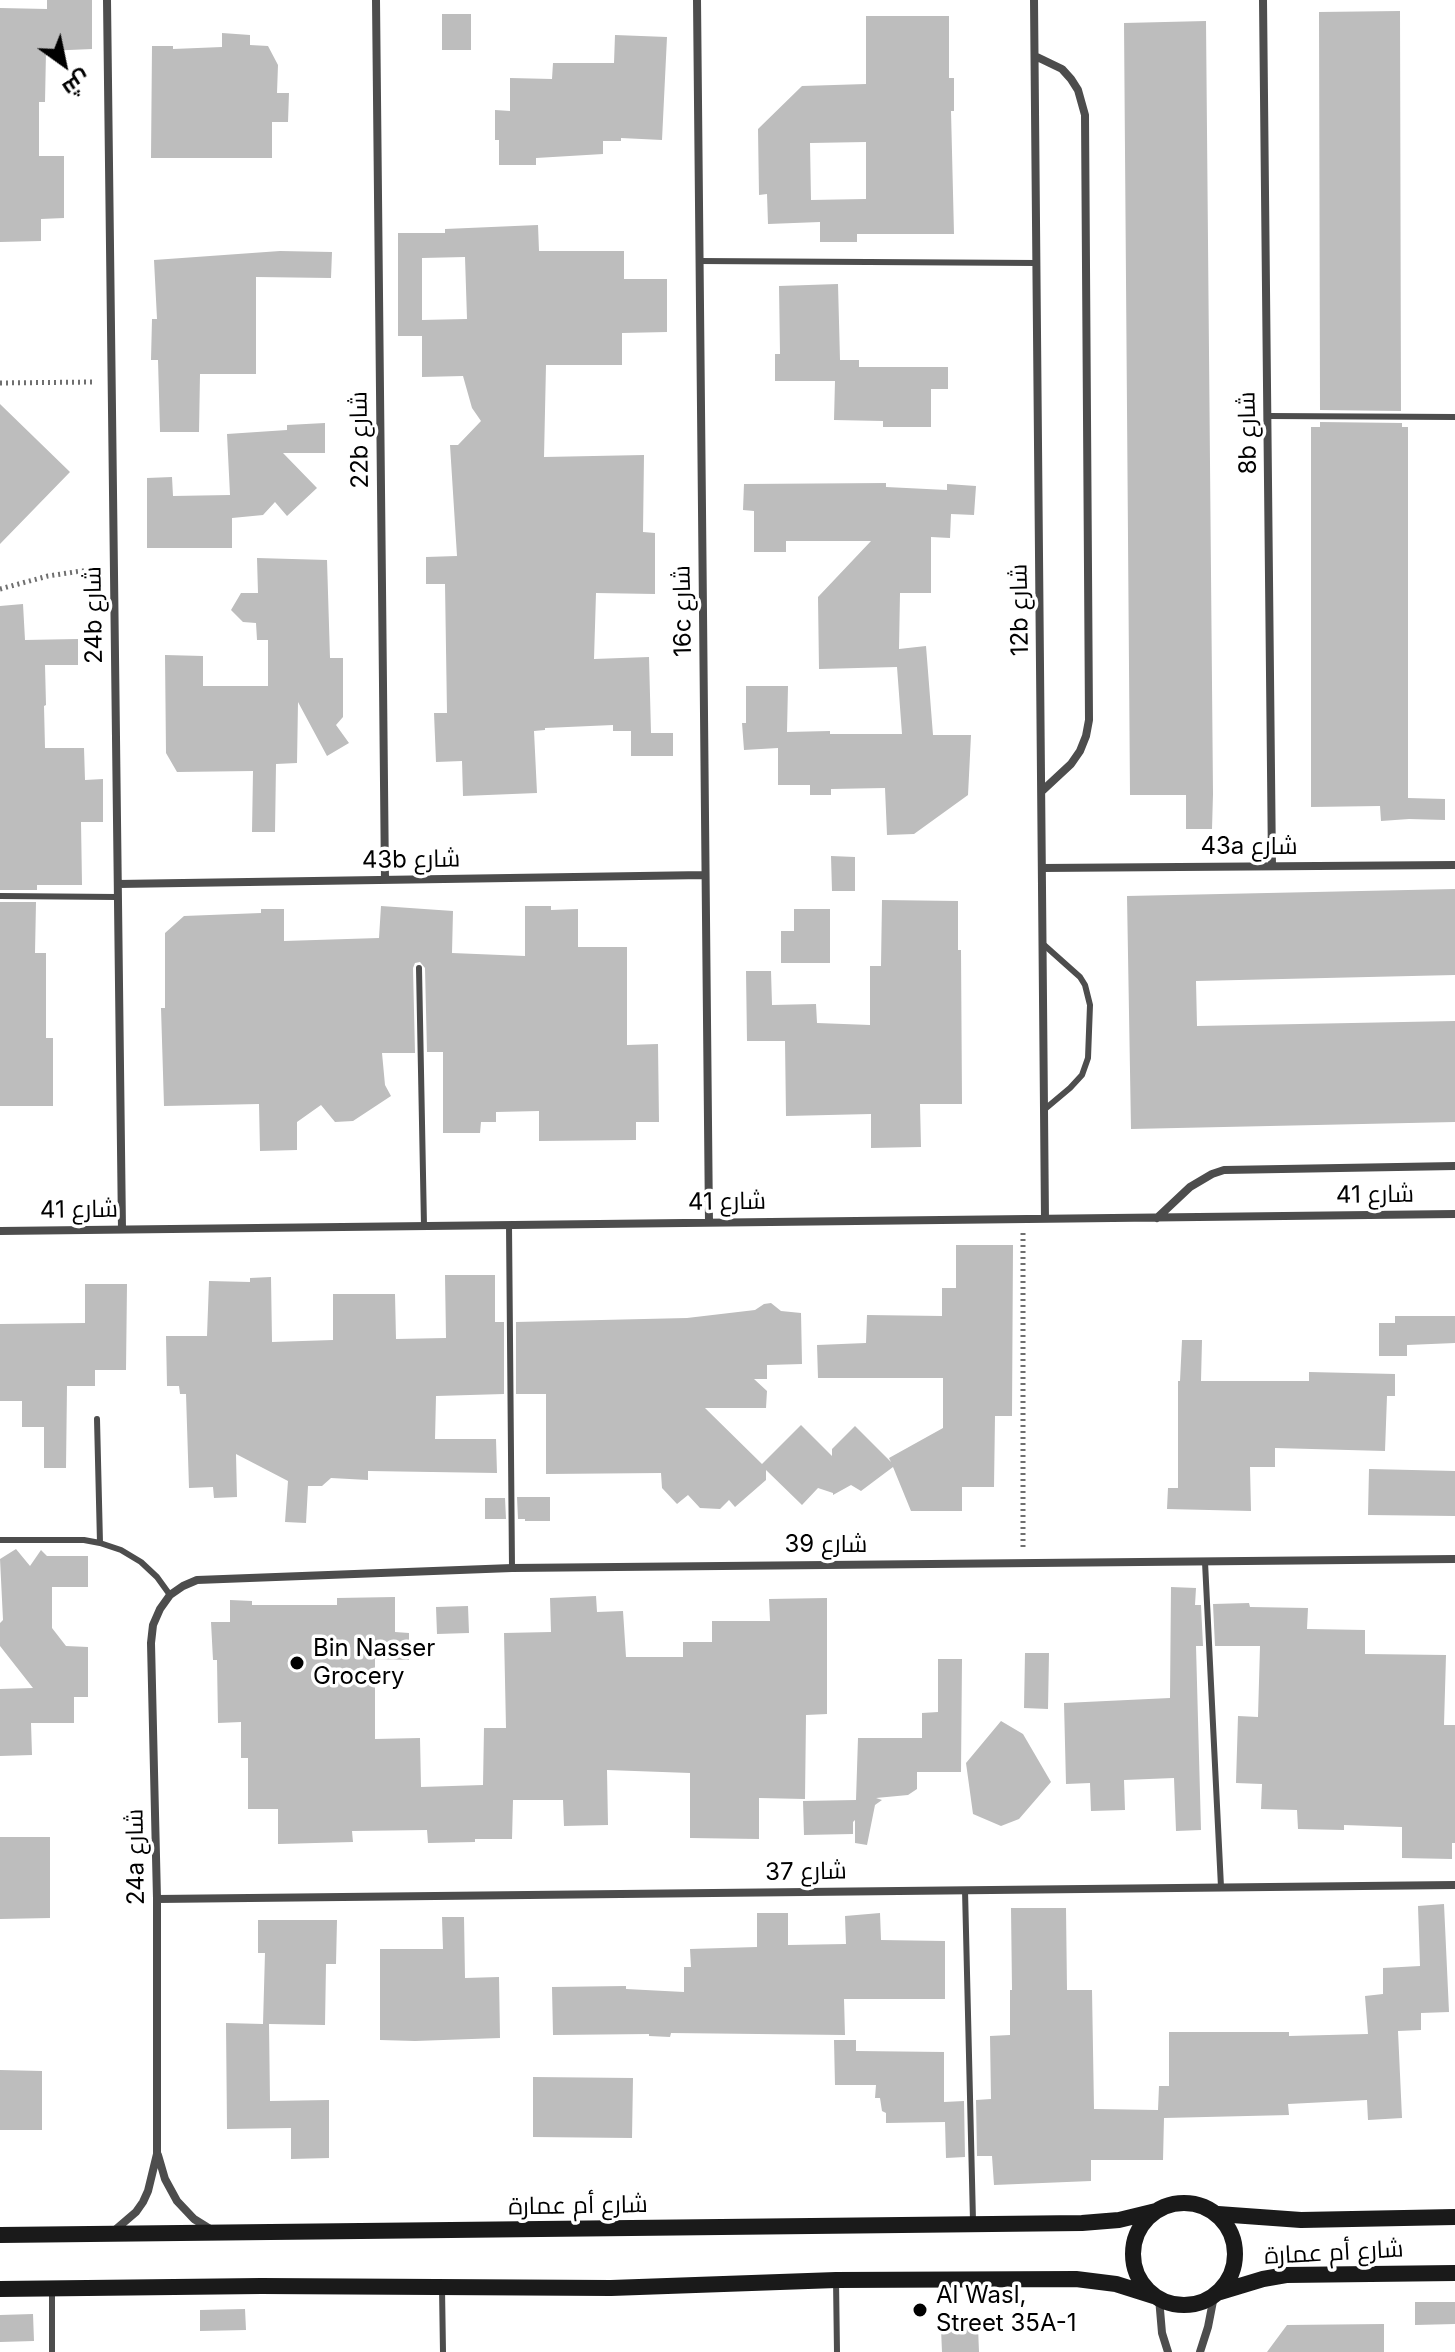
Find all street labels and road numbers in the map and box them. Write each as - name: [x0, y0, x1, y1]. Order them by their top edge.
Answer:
- street label: 22b شارع: [345, 391, 375, 489]
- street label: 8b شارع: [1233, 391, 1263, 475]
- street label: 12b شارع: [1005, 564, 1035, 656]
- street label: 16c شارع: [668, 565, 698, 657]
- street label: 24b شارع: [79, 566, 109, 664]
- street label: 43a شارع: [1200, 833, 1298, 861]
- street label: 43b شارع: [362, 845, 460, 875]
- street label: شارع 41: [1336, 1180, 1414, 1210]
- street label: شارع 41: [688, 1187, 766, 1217]
- street label: شارع 41: [40, 1195, 118, 1225]
- street label: شارع 39: [785, 1531, 867, 1559]
- street label: 24a شارع: [121, 1809, 151, 1905]
- street label: شارع 37: [765, 1857, 847, 1887]
- street label: شارع أم عمارة: [508, 2190, 648, 2222]
- street label: شارع أم عمارة: [1264, 2235, 1404, 2271]

